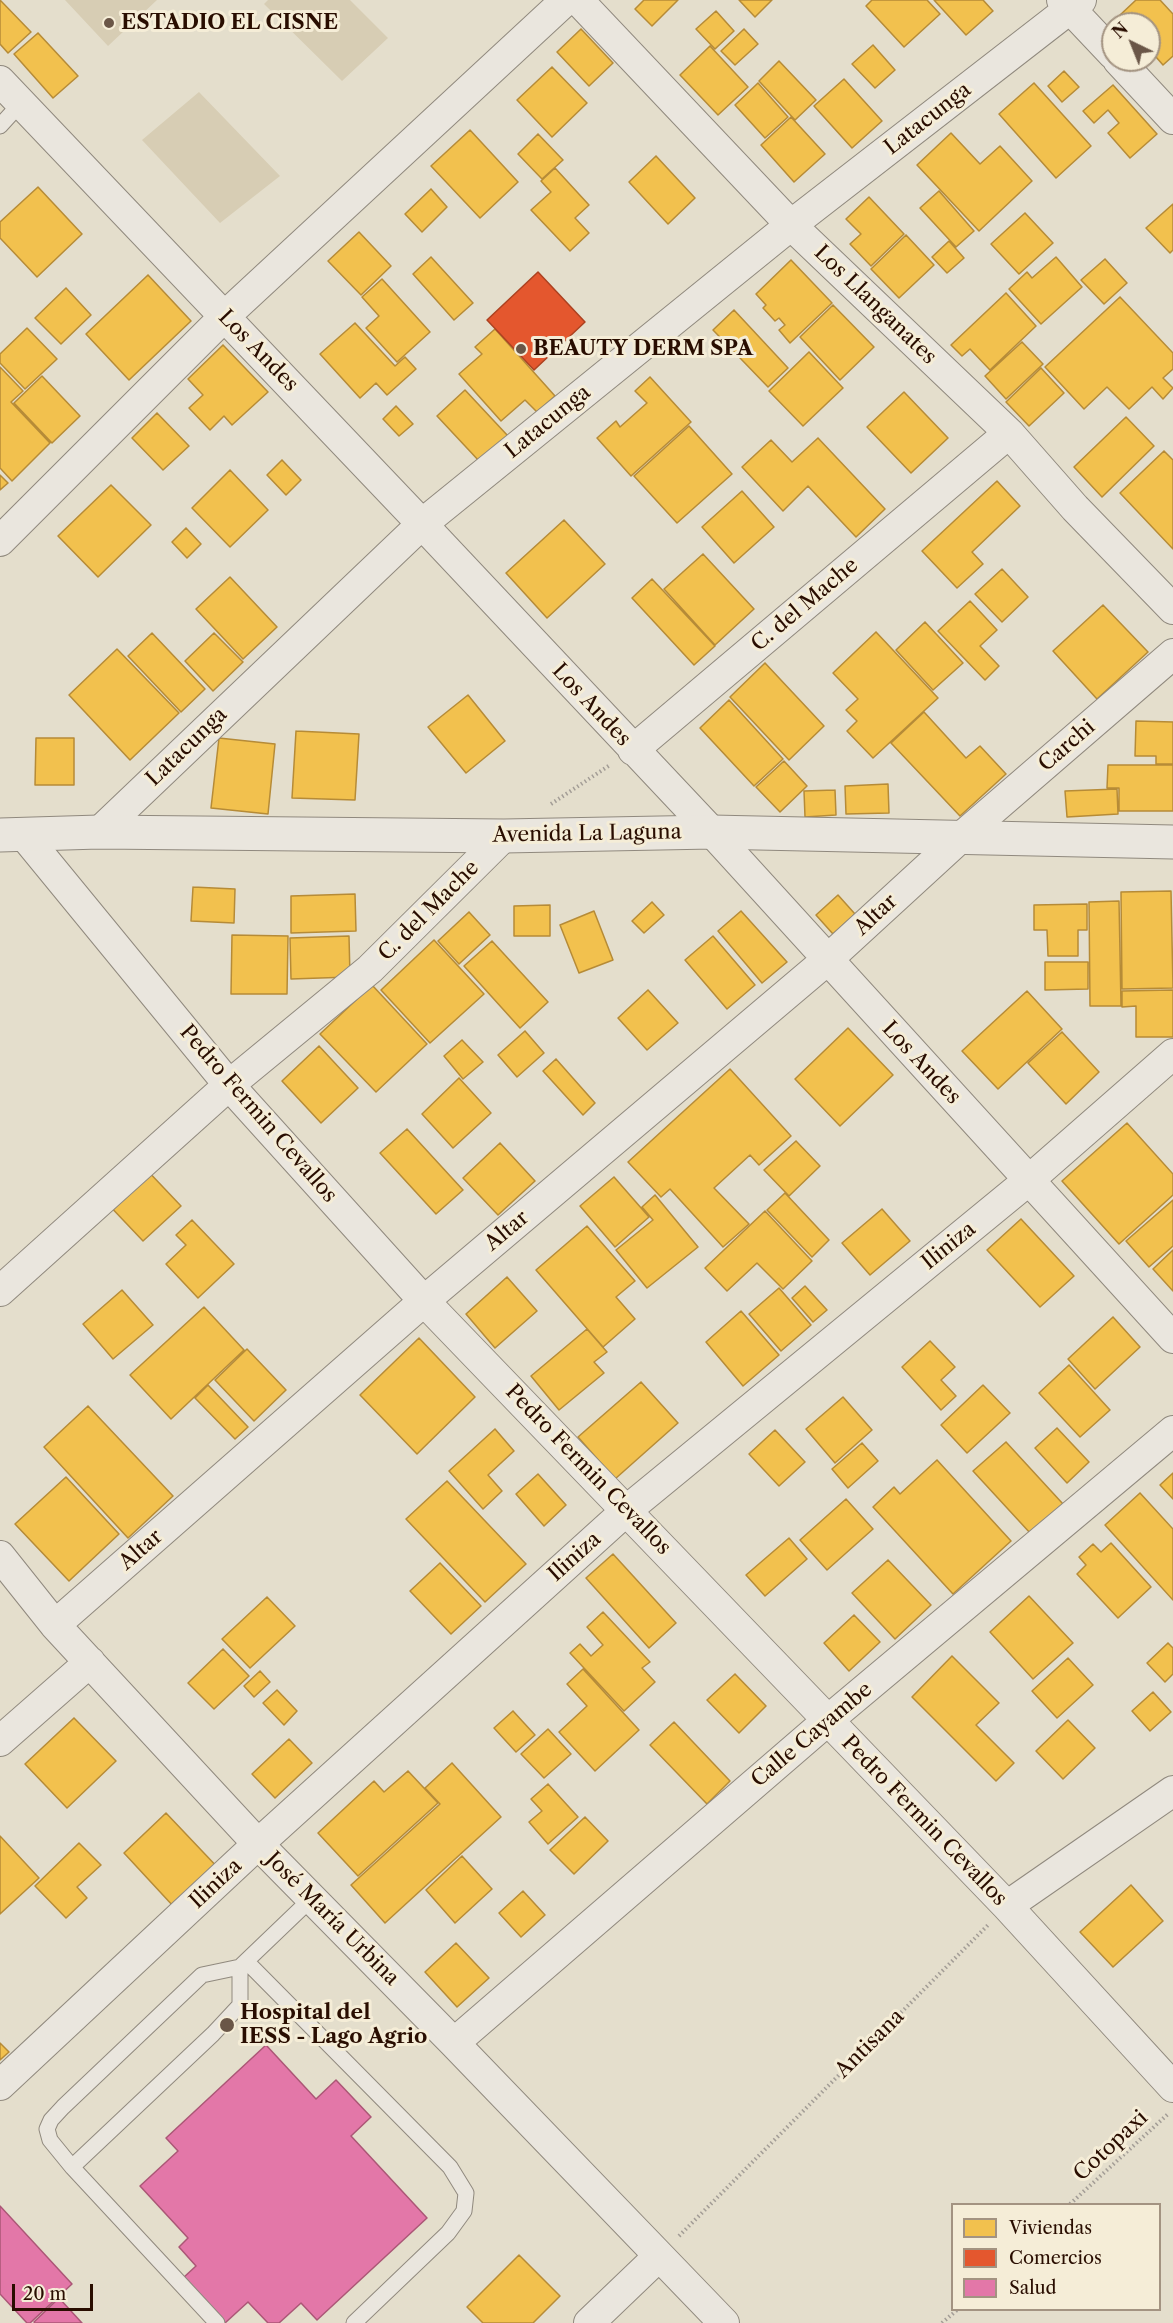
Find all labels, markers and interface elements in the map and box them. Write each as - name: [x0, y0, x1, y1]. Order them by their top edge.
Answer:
- place label: ESTADIO EL CISNE: [121, 10, 338, 36]
- north arrow: [1101, 12, 1161, 72]
- marker: ESTADIO EL CISNE: [102, 16, 116, 30]
- text: N: [1108, 18, 1132, 42]
- street label: Latacunga: [880, 78, 976, 160]
- street label: Los Llanganates: [809, 240, 941, 370]
- street label: Los Andes: [213, 305, 303, 397]
- place label: BEAUTY DERM SPA: [533, 336, 753, 362]
- marker: BEAUTY DERM SPA: [514, 342, 528, 356]
- street label: Latacunga: [500, 380, 596, 464]
- street label: C. del Mache: [746, 553, 864, 657]
- street label: Los Andes: [546, 658, 636, 752]
- street label: Latacunga: [141, 702, 233, 792]
- street label: Carchi: [1034, 715, 1100, 777]
- street label: Avenida La Laguna: [492, 820, 682, 848]
- street label: C. del Mache: [374, 856, 484, 966]
- street label: Altar: [849, 889, 903, 941]
- street label: Los Andes: [876, 1016, 966, 1110]
- street label: Pedro Fermin Cevallos: [174, 1020, 342, 1208]
- street label: Altar: [480, 1206, 534, 1256]
- street label: Iliniza: [917, 1217, 981, 1275]
- street label: Pedro Fermin Cevallos: [500, 1380, 676, 1560]
- street label: Altar: [114, 1524, 168, 1576]
- street label: Iliniza: [544, 1527, 606, 1587]
- street label: Calle Cayambe: [746, 1677, 878, 1793]
- street label: Pedro Fermin Cevallos: [836, 1731, 1012, 1911]
- street label: José María Urbina: [260, 1847, 404, 1991]
- street label: Iliniza: [185, 1854, 247, 1914]
- place label: Hospital del IESS - Lago Agrio: [240, 2000, 427, 2050]
- street label: Antisana: [830, 2004, 910, 2084]
- marker: Hospital del IESS - Lago Agrio: [218, 2016, 236, 2034]
- street label: Cotopaxi: [1069, 2105, 1153, 2187]
- legend: [951, 2203, 1161, 2311]
- text: Viviendas: [1009, 2217, 1092, 2239]
- text: Comercios: [1009, 2247, 1102, 2269]
- scale bar: [15, 2272, 96, 2310]
- text: Salud: [1009, 2277, 1057, 2299]
- text: 20 m: [23, 2283, 66, 2305]

